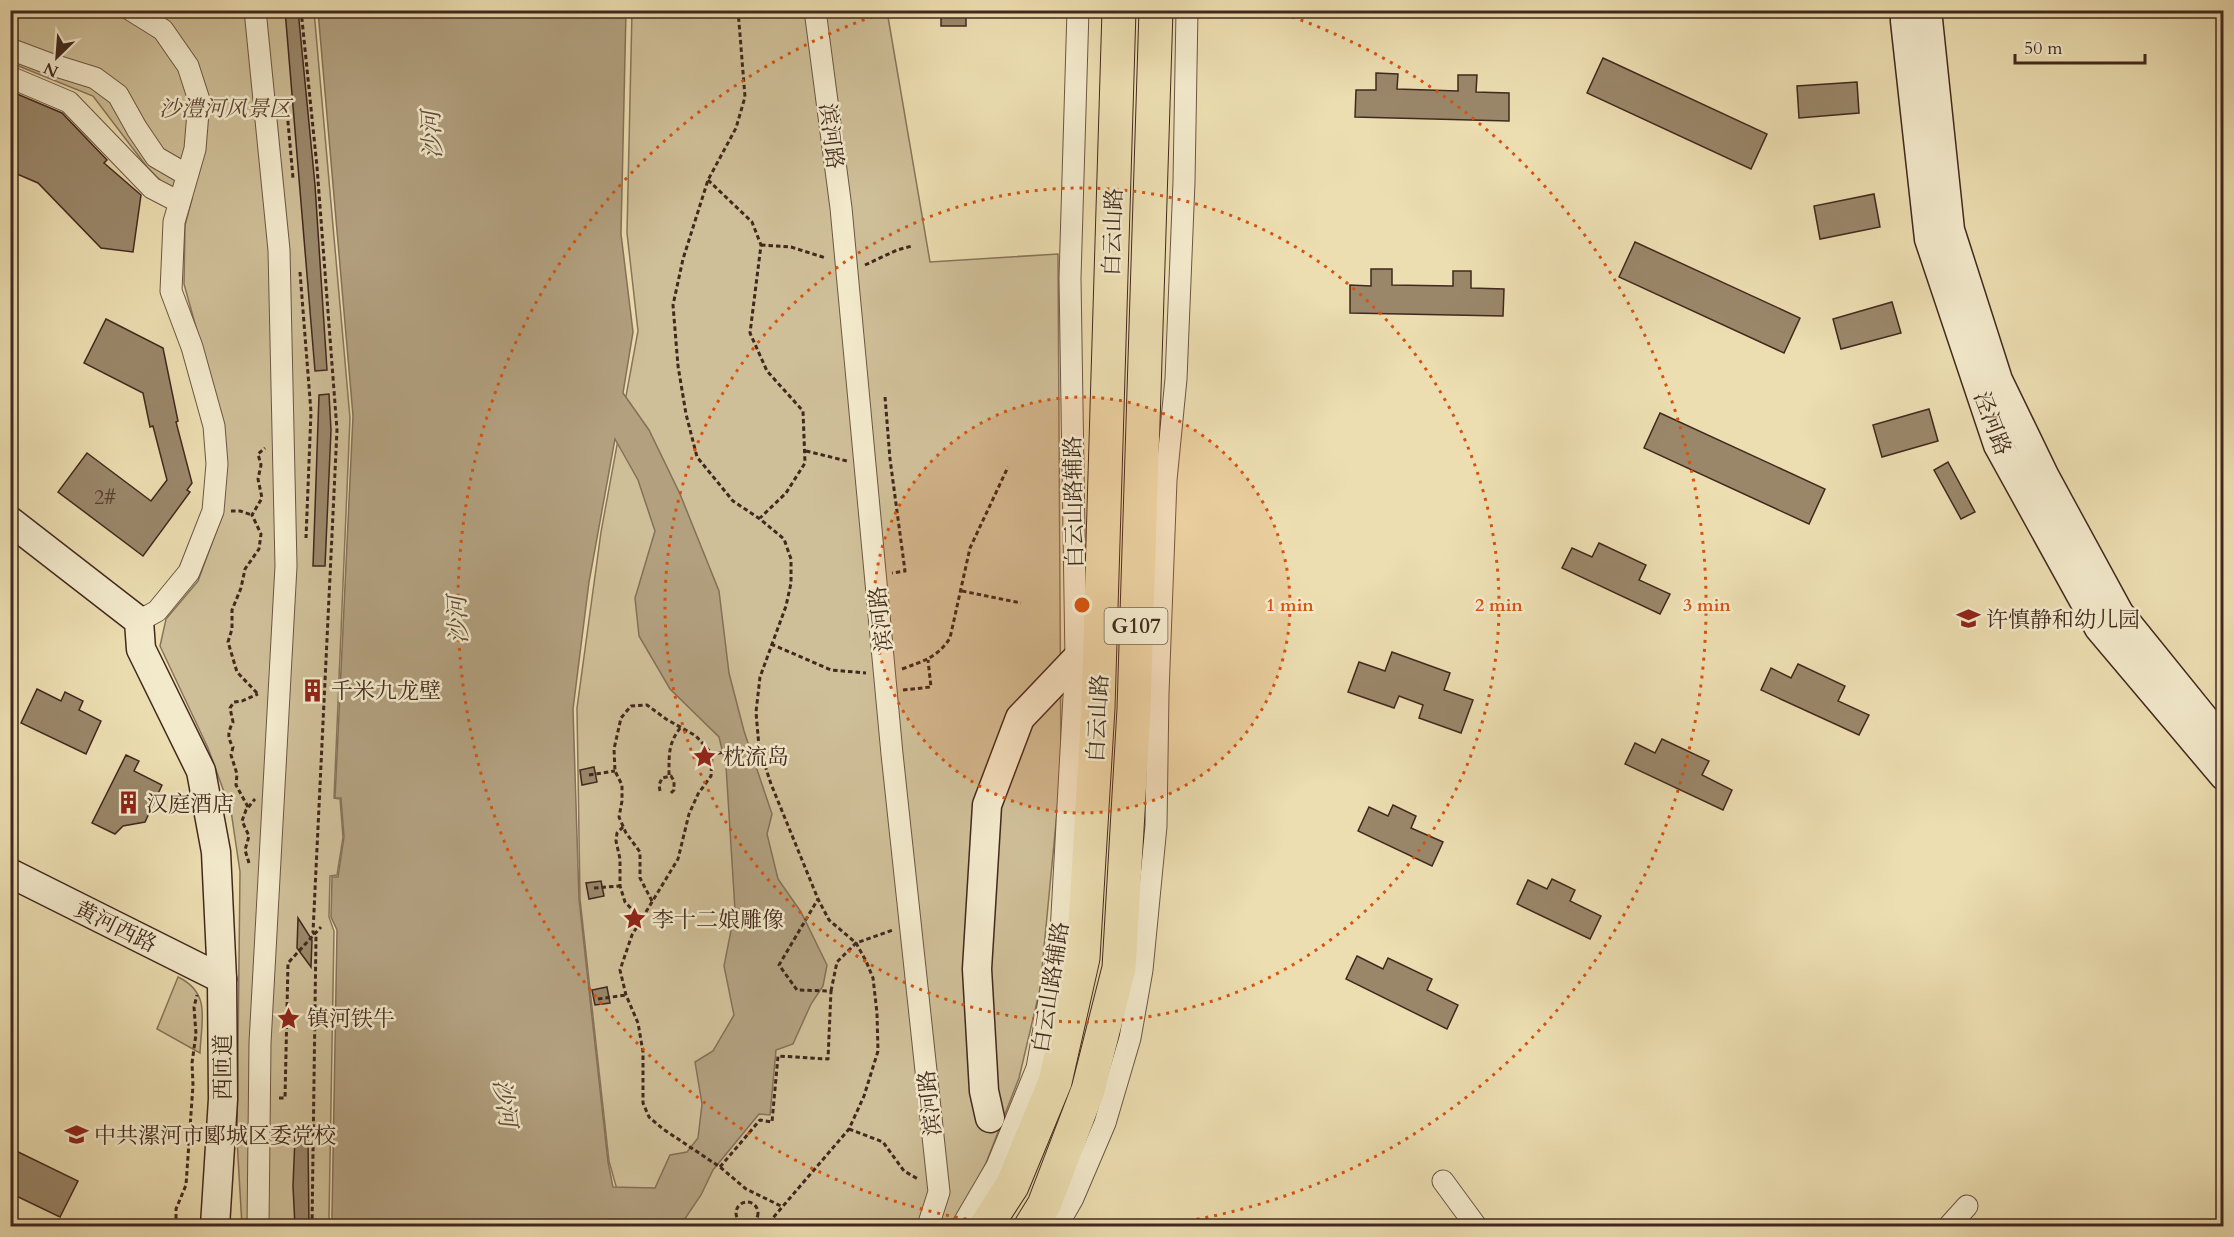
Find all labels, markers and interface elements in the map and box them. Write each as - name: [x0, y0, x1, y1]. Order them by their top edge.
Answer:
- north arrow: [27, 27, 87, 87]
- scale bar: [2015, 27, 2146, 65]
- text: 50 m: [2024, 36, 2063, 61]
- text: N: [40, 57, 62, 83]
- park label: 沙澧河风景区: [159, 94, 294, 124]
- street label: 滨河路: [812, 102, 850, 171]
- water label: 沙河: [415, 106, 450, 160]
- street label: 白云山路: [1096, 188, 1130, 277]
- street label: 泾河路: [1966, 387, 2018, 460]
- street label: 白云山路辅路: [1058, 436, 1090, 568]
- house number: 2#: [94, 484, 116, 511]
- street label: 滨河路: [863, 585, 899, 653]
- water label: 沙河: [441, 591, 476, 645]
- text: 1 min: [1266, 593, 1314, 618]
- text: 2 min: [1475, 593, 1523, 618]
- text: 3 min: [1683, 593, 1731, 618]
- centre of rings: [1072, 595, 1092, 615]
- place label: 许慎静和幼儿园: [1986, 605, 2140, 635]
- school or university icon: 许慎静和幼儿园: [1955, 606, 1981, 632]
- road number: G107: [1104, 608, 1168, 644]
- street label: 白云山路: [1081, 673, 1115, 763]
- place label: 千米九龙壁: [331, 676, 441, 706]
- building icon: 千米九龙壁: [300, 677, 326, 703]
- place label: 枕流岛: [723, 742, 789, 772]
- place icon: 枕流岛: [692, 743, 718, 769]
- place label: 汉庭酒店: [146, 789, 234, 819]
- building icon: 汉庭酒店: [115, 790, 141, 816]
- street label: 黄河西路: [69, 894, 162, 960]
- place label: 李十二娘雕像: [652, 905, 784, 935]
- place icon: 李十二娘雕像: [621, 906, 647, 932]
- street label: 白云山路辅路: [1026, 920, 1076, 1055]
- place label: 镇河铁牛: [307, 1004, 395, 1034]
- place icon: 镇河铁牛: [276, 1005, 302, 1031]
- street label: 西匝道: [208, 1034, 238, 1100]
- street label: 滨河路: [912, 1069, 948, 1137]
- water label: 沙河: [484, 1077, 525, 1133]
- place label: 中共漯河市郾城区委党校: [94, 1121, 336, 1151]
- school or university icon: 中共漯河市郾城区委党校: [63, 1122, 89, 1148]

